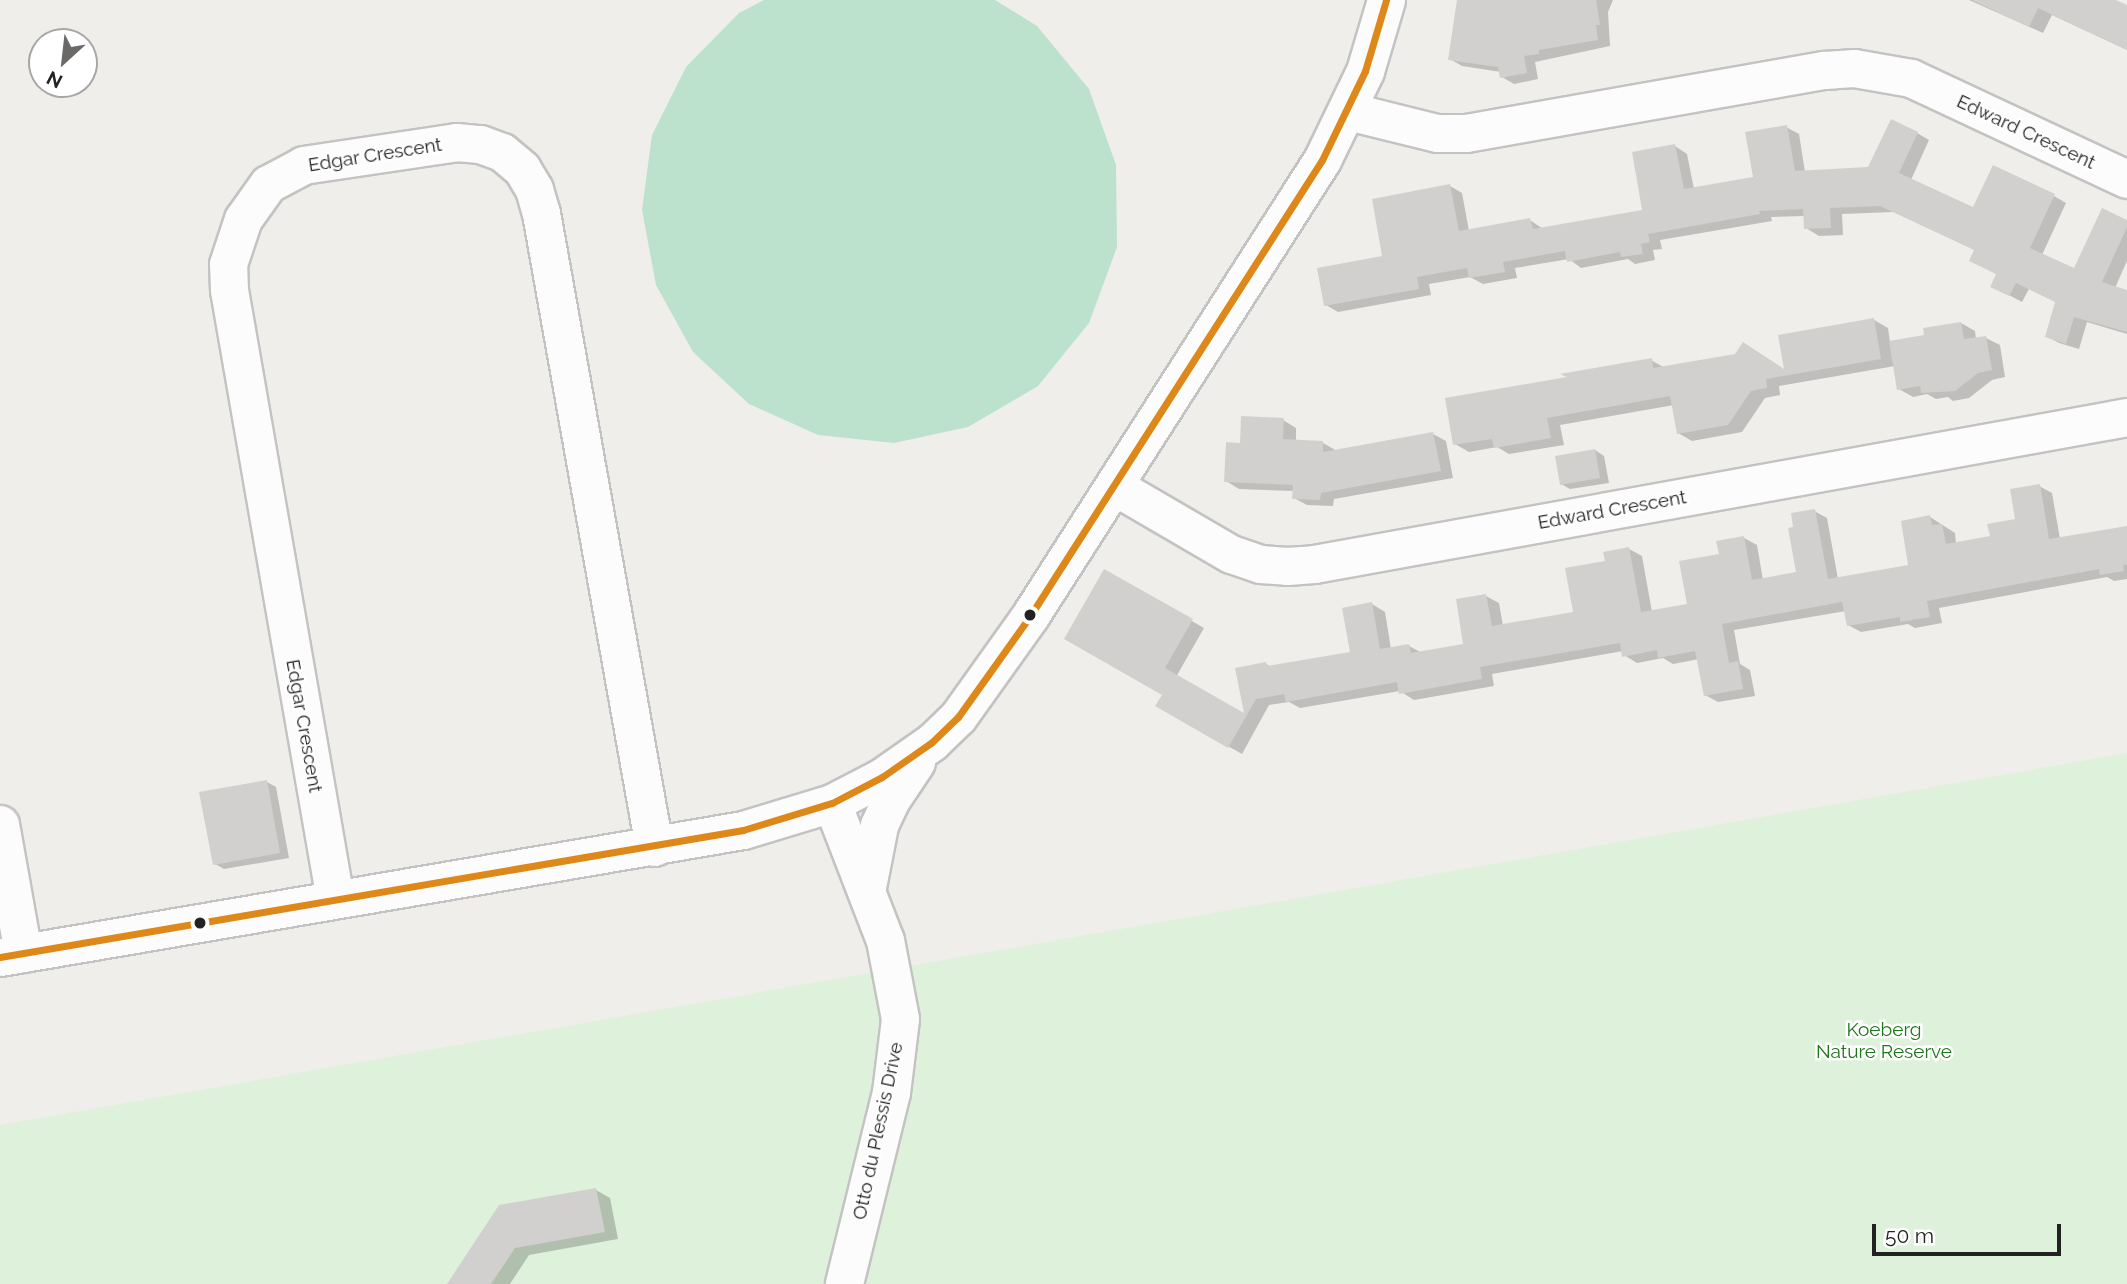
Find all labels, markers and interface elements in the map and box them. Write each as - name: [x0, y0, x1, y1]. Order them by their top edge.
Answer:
- north arrow: [28, 28, 98, 98]
- text: N: [43, 67, 66, 93]
- street label: Edward Crescent: [1953, 90, 2099, 174]
- street label: Edgar Crescent: [306, 133, 444, 177]
- street label: Edward Crescent: [1536, 486, 1688, 534]
- unlabelled marker: [1023, 608, 1037, 622]
- street label: Edgar Crescent: [281, 657, 327, 795]
- unlabelled marker: [193, 916, 207, 930]
- park label: Koeberg Nature Reserve: [1816, 1019, 1952, 1063]
- street label: Otto du Plessis Drive: [848, 1040, 908, 1222]
- scale bar: [1875, 1210, 2064, 1254]
- text: 50 m: [1885, 1223, 1934, 1248]

